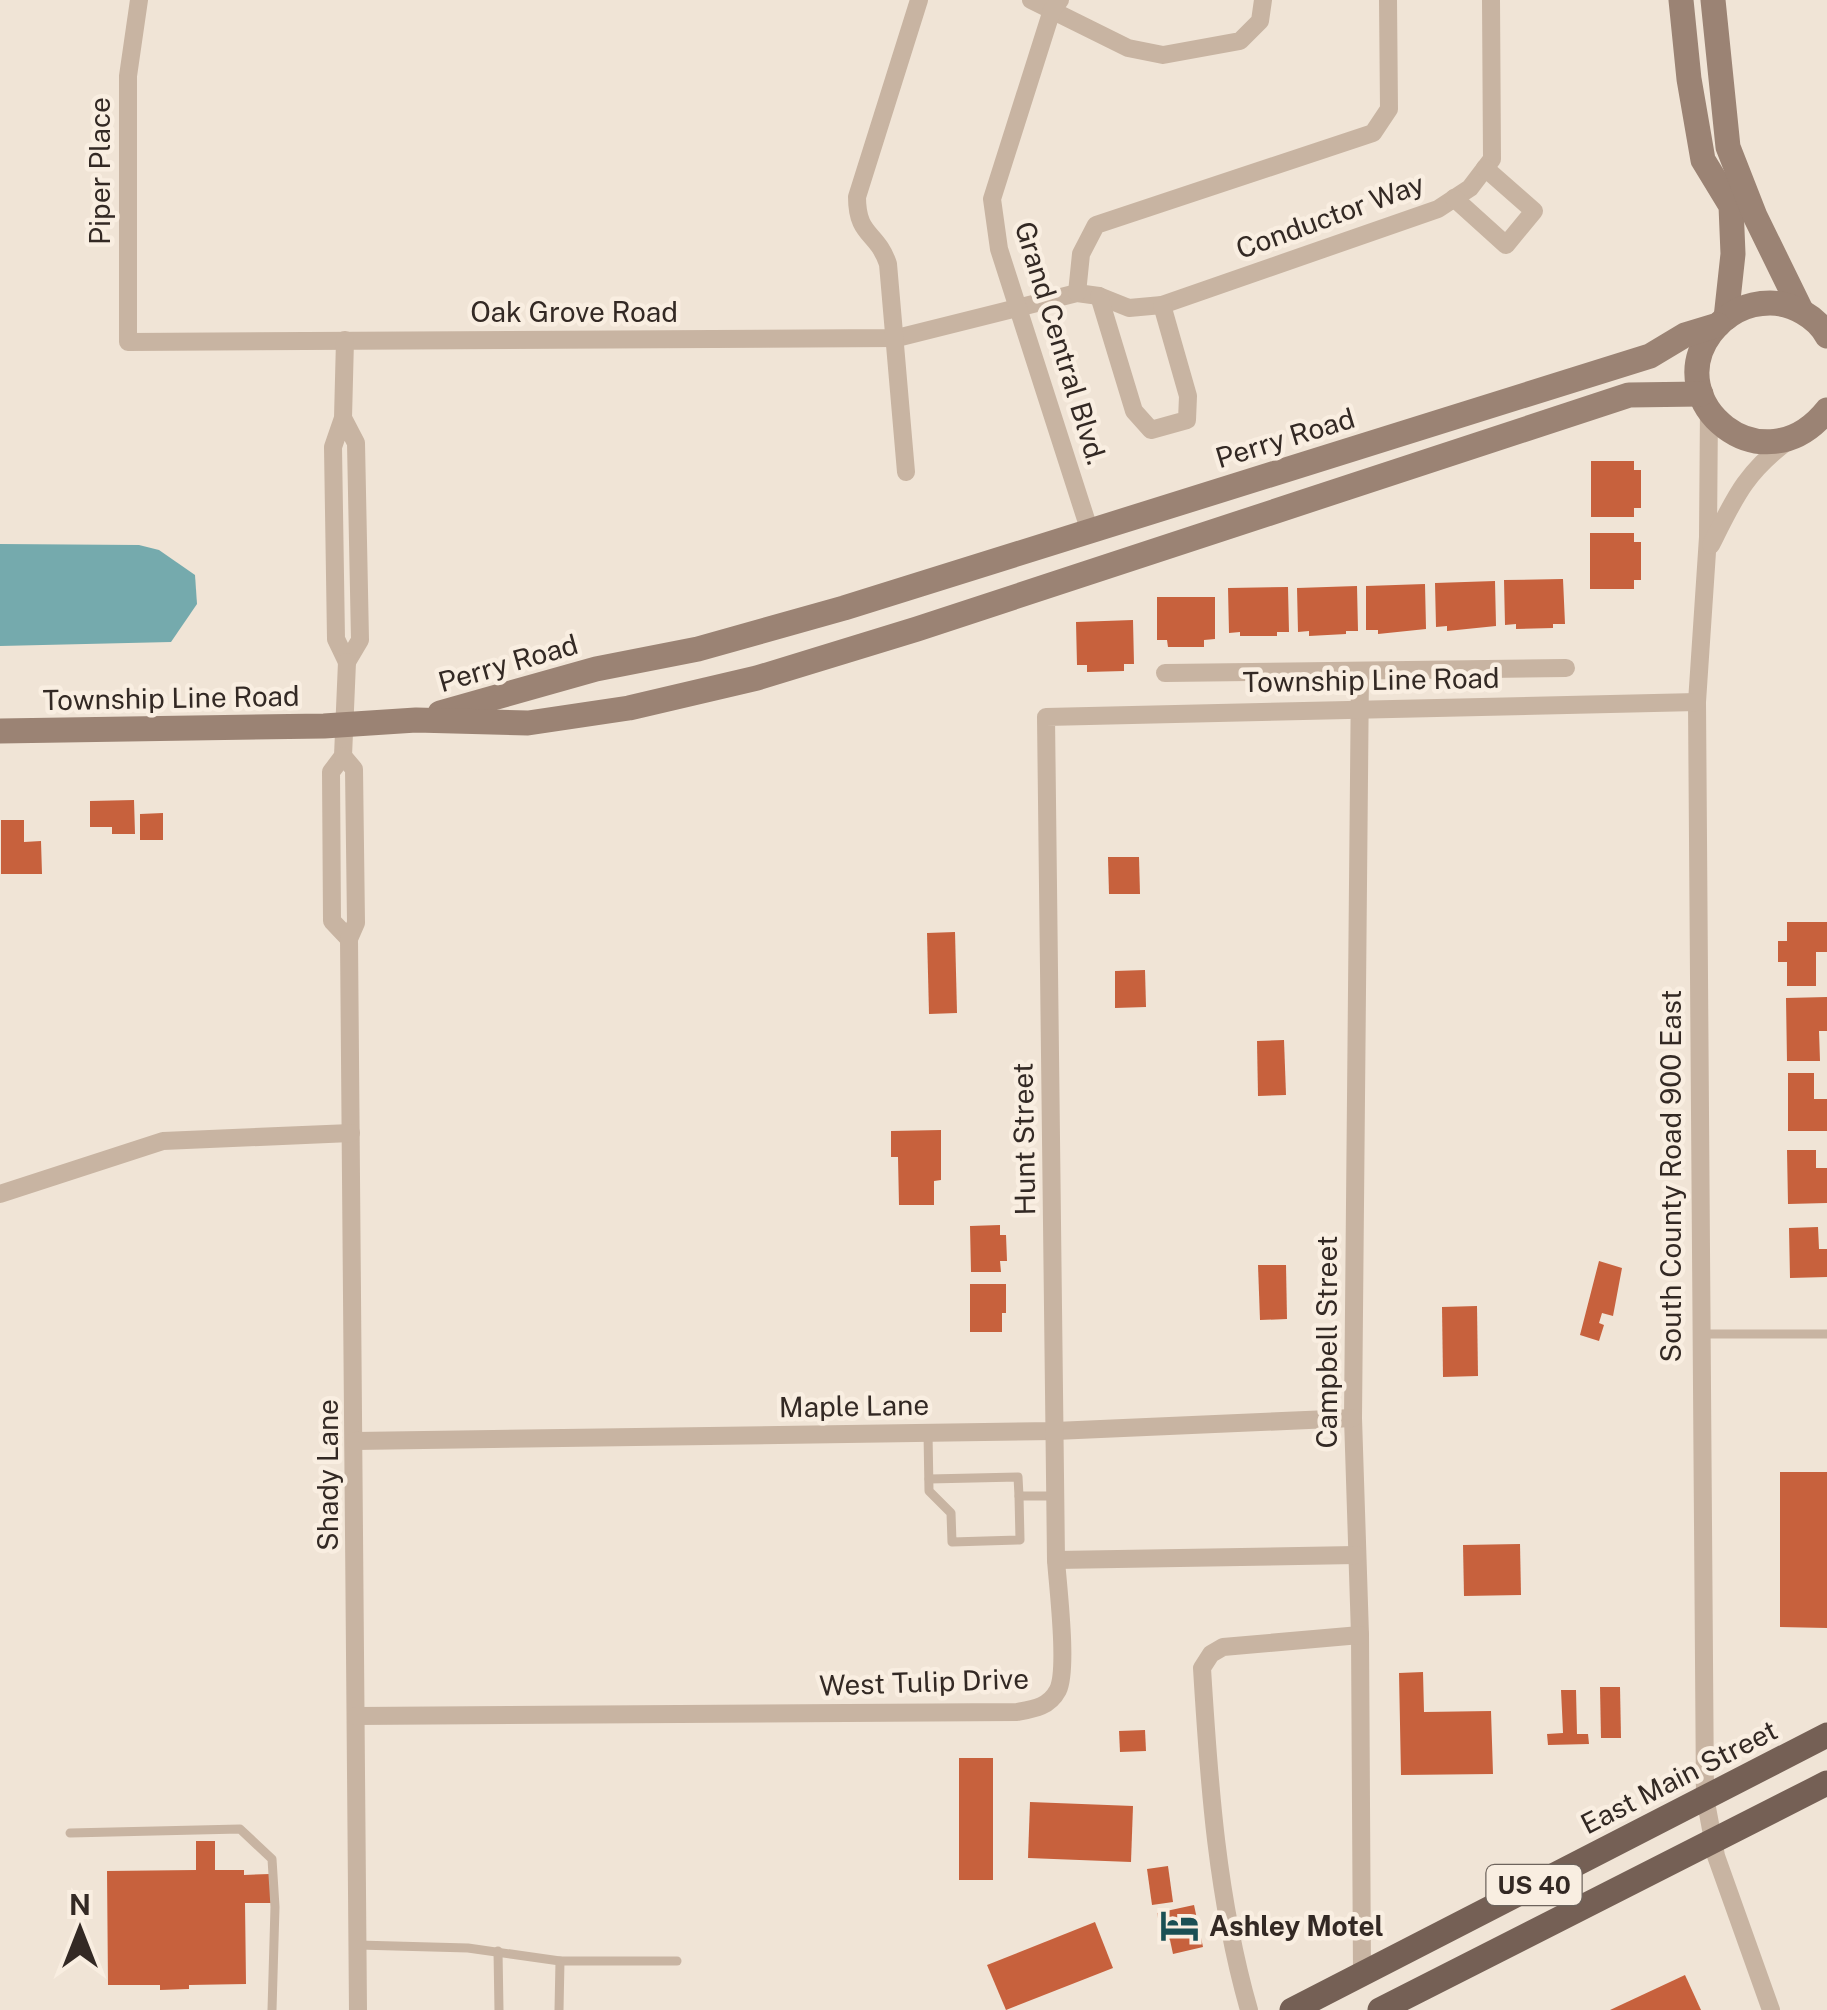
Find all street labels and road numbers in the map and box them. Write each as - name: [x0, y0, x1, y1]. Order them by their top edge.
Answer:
- street label: Piper Place: [83, 97, 116, 245]
- street label: Conductor Way: [1231, 166, 1428, 265]
- street label: Grand Central Blvd.: [1009, 217, 1114, 468]
- street label: Oak Grove Road: [470, 295, 678, 328]
- street label: Perry Road: [1211, 401, 1358, 474]
- street label: Perry Road: [434, 627, 581, 698]
- street label: Township Line Road: [1242, 661, 1500, 698]
- street label: Township Line Road: [42, 679, 300, 716]
- street label: South County Road 900 East: [1654, 990, 1687, 1362]
- street label: Hunt Street: [1006, 1062, 1041, 1216]
- street label: Campbell Street: [1310, 1235, 1343, 1449]
- street label: Maple Lane: [779, 1388, 929, 1423]
- street label: Shady Lane: [311, 1399, 344, 1551]
- street label: West Tulip Drive: [818, 1661, 1029, 1702]
- street label: East Main Street: [1575, 1713, 1783, 1840]
- road number: US 40: [1486, 1865, 1582, 1905]

